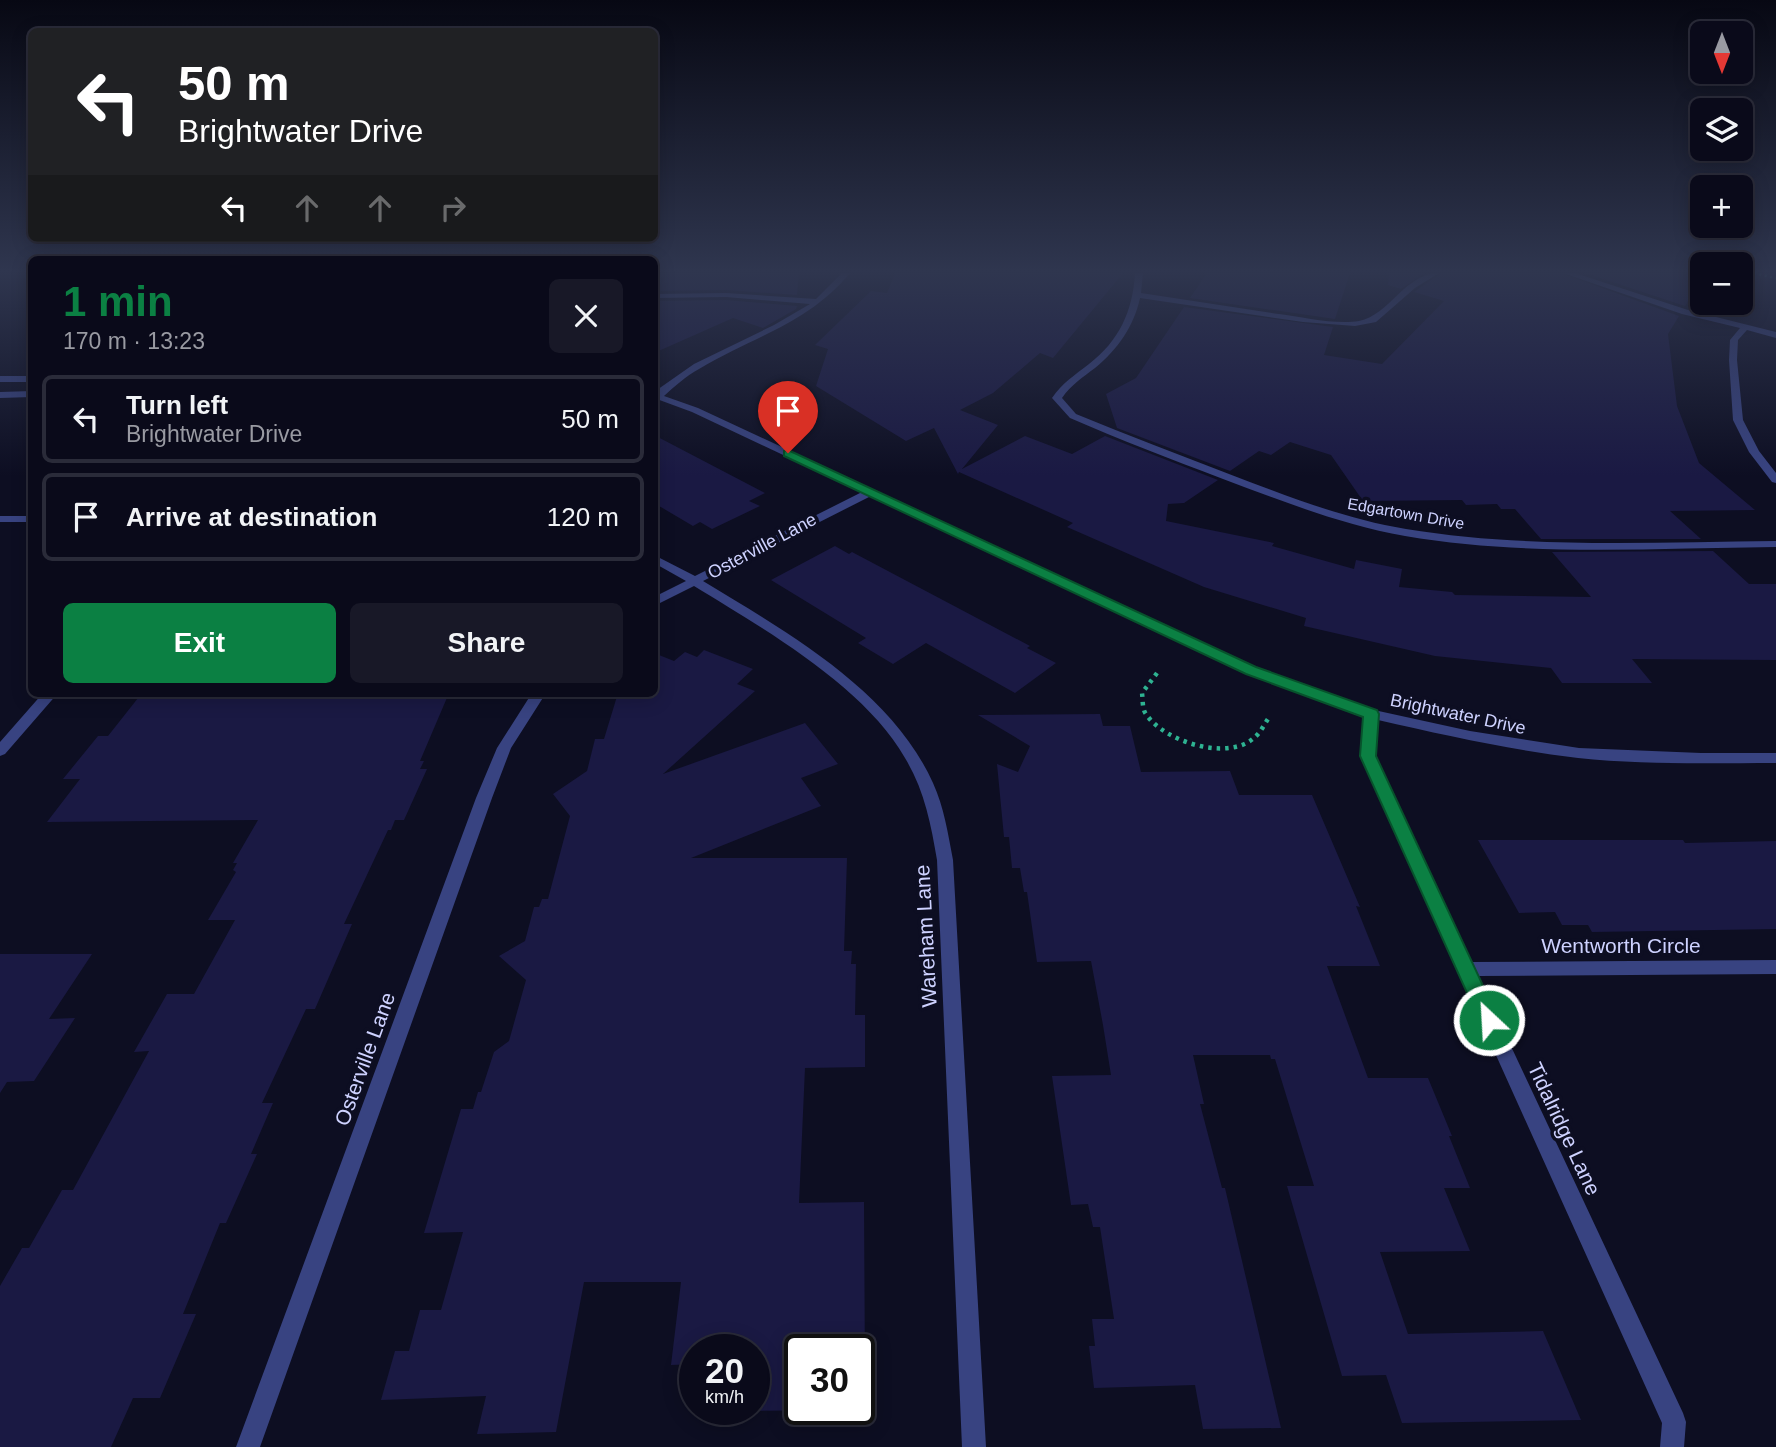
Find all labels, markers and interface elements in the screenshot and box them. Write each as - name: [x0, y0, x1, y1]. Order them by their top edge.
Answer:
- north arrow: [1690, 21, 1754, 84]
- map controls: [1690, 21, 1753, 315]
- icon: left: [63, 56, 154, 147]
- text: 50 m: [178, 56, 290, 110]
- button: layers: [1690, 98, 1753, 161]
- text: Brightwater Drive: [178, 113, 423, 149]
- button: +: [1690, 175, 1753, 238]
- icon: left: [215, 189, 253, 227]
- icon: ahead: [288, 189, 326, 227]
- icon: ahead: [361, 189, 399, 227]
- icon: right: [434, 189, 472, 227]
- button: −: [1690, 252, 1753, 315]
- text: 1 min: [63, 278, 173, 325]
- button: close: [549, 279, 623, 353]
- text: 170 m · 13:23: [63, 328, 205, 354]
- pin: [758, 381, 818, 453]
- text: Turn left: [126, 390, 228, 420]
- icon: arrive: [769, 392, 807, 430]
- icon: left: [67, 400, 105, 438]
- text: 50 m: [561, 404, 619, 434]
- text: Brightwater Drive: [126, 421, 302, 447]
- street label: Edgartown Drive: [1346, 495, 1466, 532]
- icon: arrive: [67, 498, 105, 536]
- text: Arrive at destination: [126, 502, 377, 532]
- text: 120 m: [547, 502, 619, 532]
- street label: Osterville Lane: [704, 509, 820, 583]
- button: Exit: [63, 603, 336, 683]
- button: Share: [350, 603, 623, 683]
- street label: Brightwater Drive: [1388, 690, 1528, 738]
- street label: Wareham Lane: [910, 864, 941, 1008]
- street label: Wentworth Circle: [1541, 934, 1701, 957]
- position arrow: [1452, 983, 1526, 1057]
- street label: Osterville Lane: [330, 989, 399, 1129]
- street label: Tidalridge Lane: [1524, 1059, 1605, 1199]
- speed limit sign: 30: [784, 1334, 875, 1425]
- text: 20: [705, 1351, 744, 1390]
- text: km/h: [705, 1387, 744, 1407]

